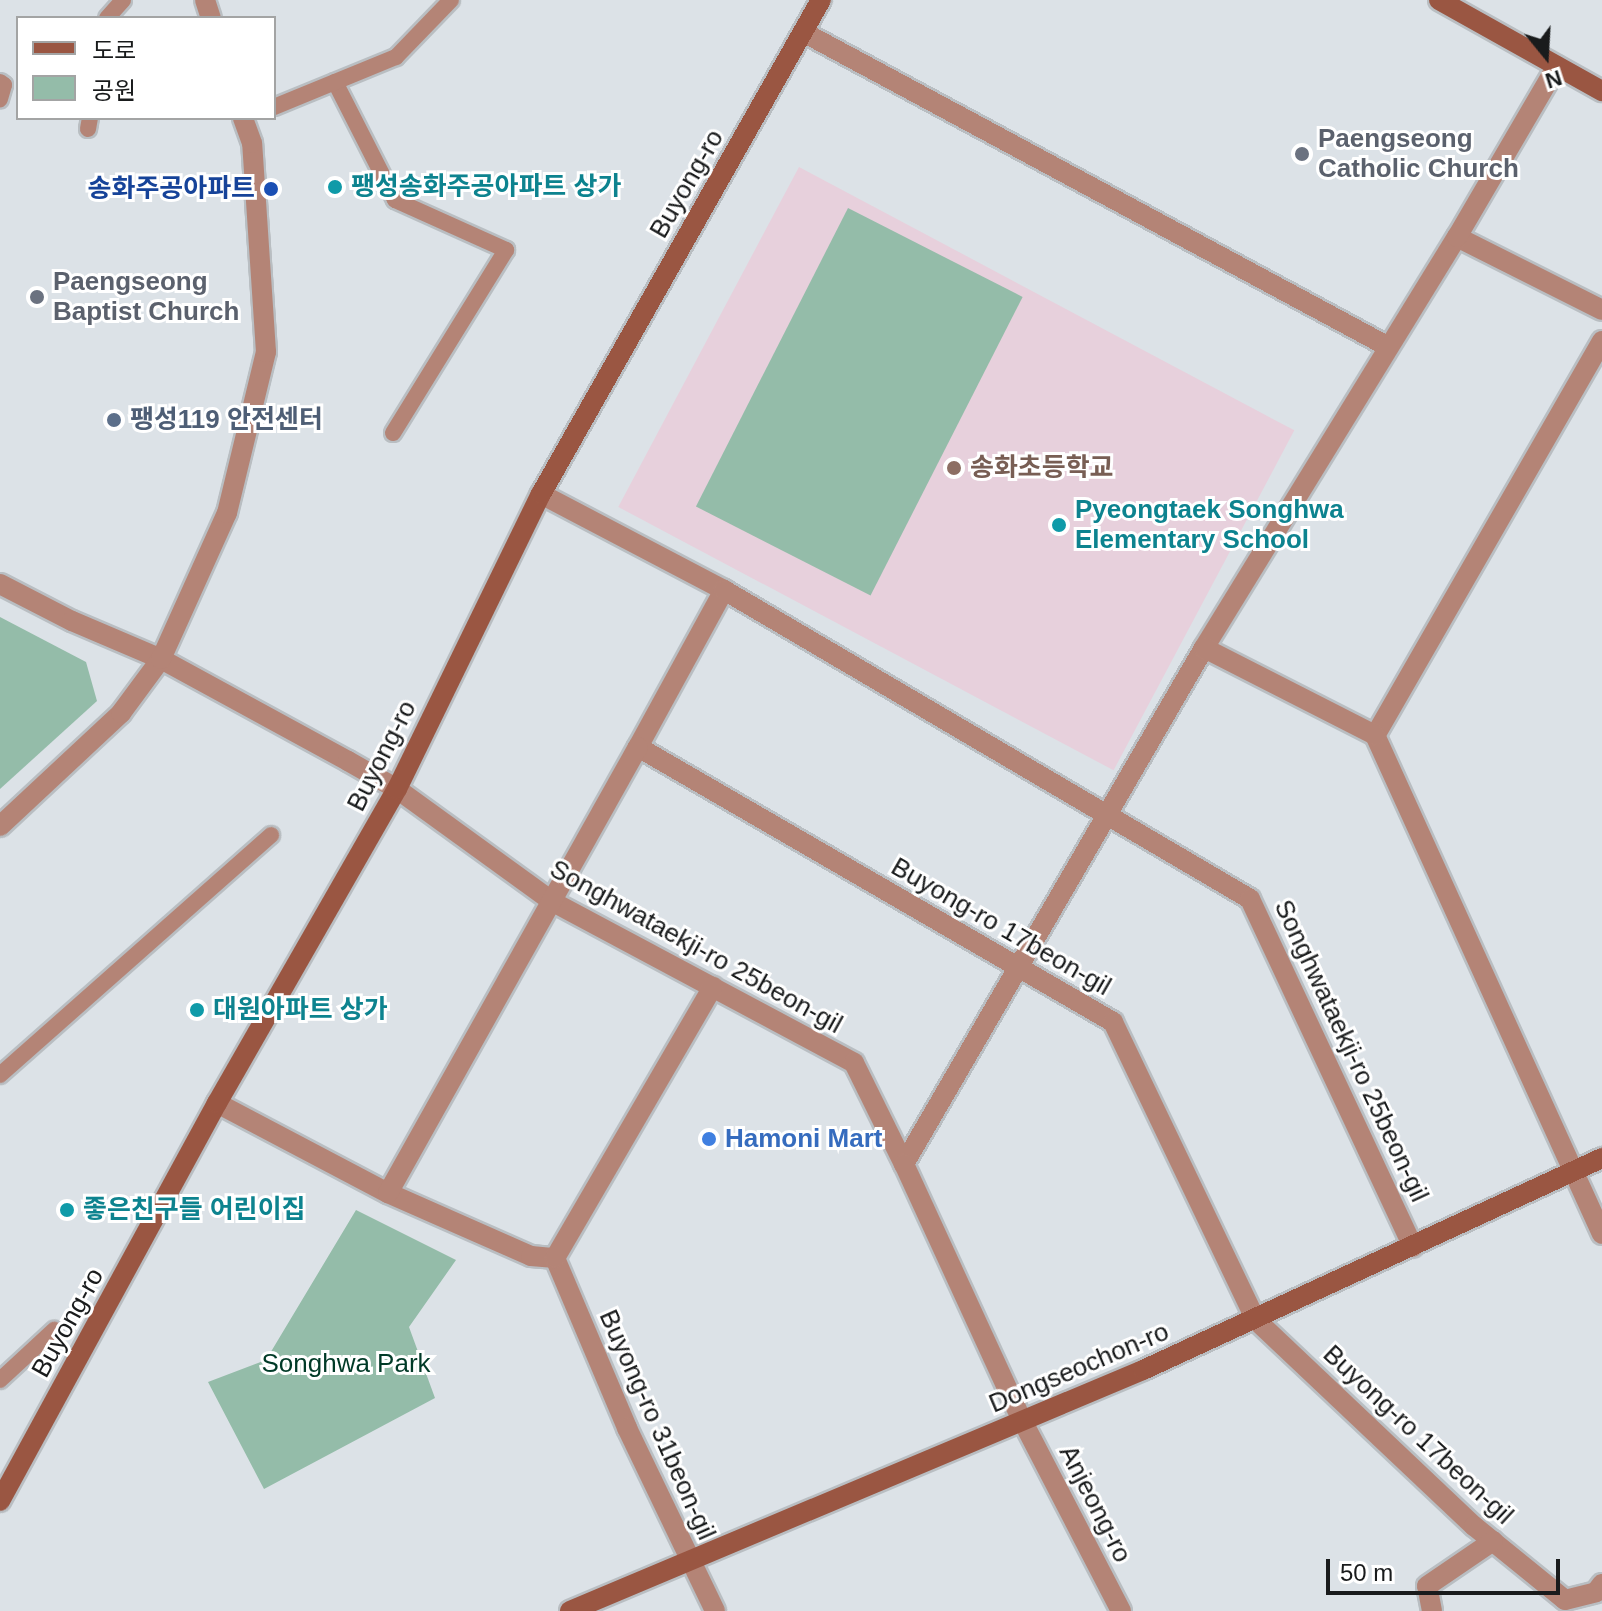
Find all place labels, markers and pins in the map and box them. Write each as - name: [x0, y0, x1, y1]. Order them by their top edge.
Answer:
- place label: Paengseong Catholic Church: [1318, 123, 1519, 184]
- marker: Paengseong Catholic Church: [1293, 145, 1311, 163]
- place label: 팽성송화주공아파트 상가: [351, 171, 621, 203]
- place label: 송화주공아파트: [88, 173, 255, 205]
- marker: 팽성송화주공아파트 상가: [326, 178, 344, 196]
- marker: 송화주공아파트: [262, 180, 280, 198]
- place label: Paengseong Baptist Church: [53, 266, 239, 328]
- marker: Paengseong Baptist Church: [28, 288, 46, 306]
- place label: 팽성119 안전센터: [130, 404, 323, 436]
- marker: 팽성119 안전센터: [105, 411, 123, 429]
- place label: 송화초등학교: [970, 452, 1114, 484]
- marker: 송화초등학교: [945, 459, 963, 477]
- place label: Pyeongtaek Songhwa Elementary School: [1075, 494, 1344, 556]
- marker: Pyeongtaek Songhwa Elementary School: [1050, 516, 1068, 534]
- place label: 대원아파트 상가: [213, 994, 388, 1026]
- marker: 대원아파트 상가: [188, 1001, 206, 1019]
- place label: Hamoni Mart: [725, 1123, 882, 1155]
- marker: Hamoni Mart: [700, 1130, 718, 1148]
- place label: 좋은친구들 어린이집: [83, 1194, 306, 1226]
- marker: 좋은친구들 어린이집: [58, 1201, 76, 1219]

